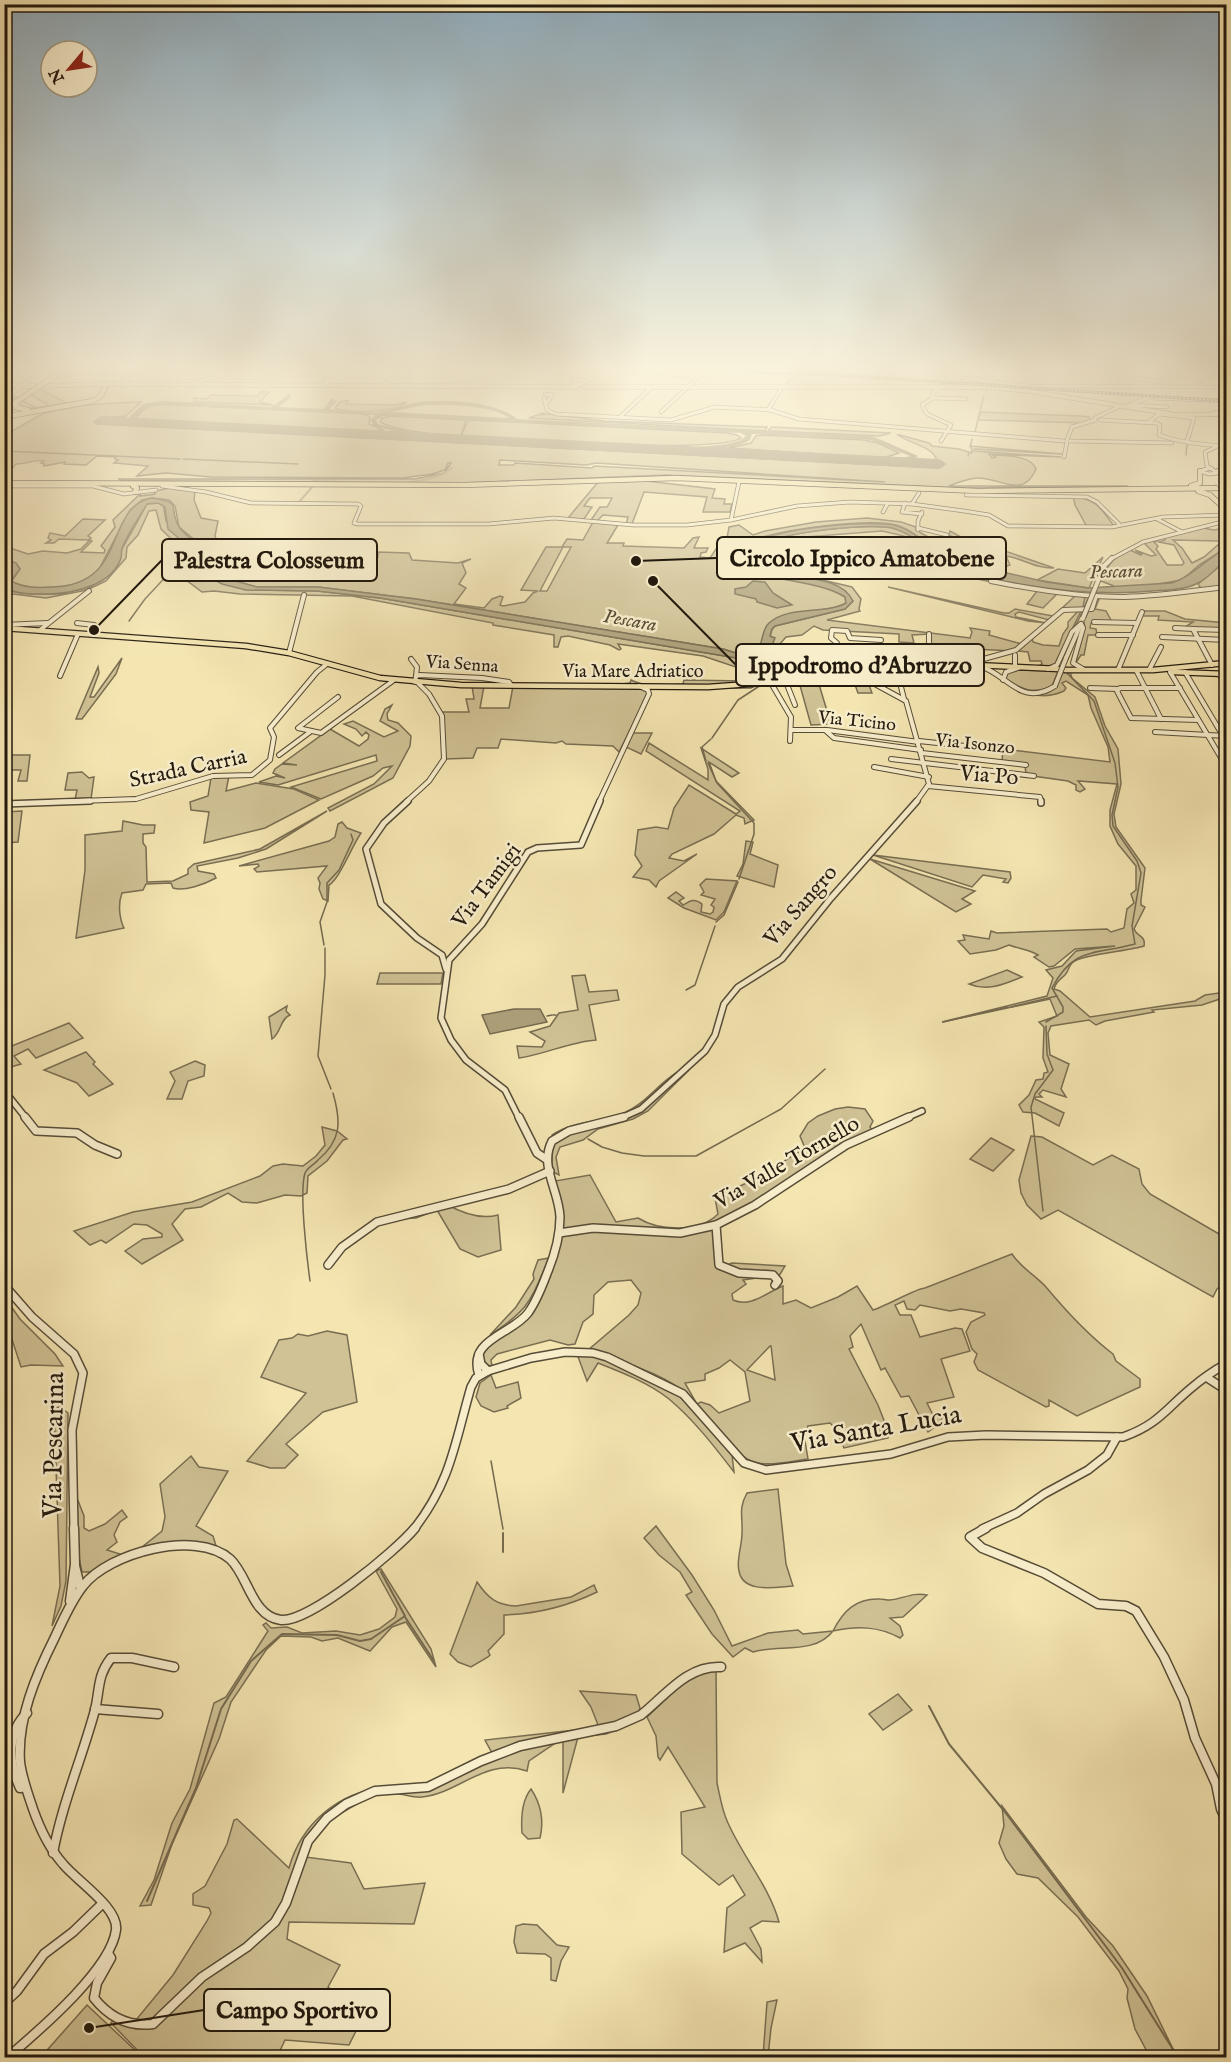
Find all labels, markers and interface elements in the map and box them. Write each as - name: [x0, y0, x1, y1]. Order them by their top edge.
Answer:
- north arrow: [39, 39, 99, 99]
- text: N: [45, 64, 70, 87]
- callout: Circolo Ippico Amatobene: [717, 537, 1006, 579]
- callout: Palestra Colosseum: [162, 539, 377, 581]
- text: Circolo Ippico Amatobene: [730, 544, 994, 575]
- text: Palestra Colosseum: [174, 546, 365, 577]
- water label: Pescara: [1089, 559, 1143, 585]
- water label: Pescara: [601, 604, 659, 638]
- callout: Ippodromo d'Abruzzo: [736, 644, 984, 686]
- street label: Via Senna: [424, 651, 499, 679]
- text: Ippodromo d'Abruzzo: [748, 651, 972, 682]
- street label: Via Mare Adriatico: [561, 661, 704, 684]
- street label: Via Ticino: [816, 706, 897, 738]
- street label: Via Isonzo: [933, 729, 1016, 761]
- street label: Strada Carria: [127, 743, 250, 795]
- street label: Via Po: [958, 759, 1020, 793]
- street label: Via Tamigi: [445, 838, 528, 935]
- street label: Via Sangro: [757, 859, 844, 953]
- street label: Via Valle Tornello: [708, 1110, 865, 1216]
- street label: Via Pescarina: [37, 1371, 73, 1519]
- street label: Via Santa Lucia: [787, 1398, 964, 1462]
- callout: Campo Sportivo: [204, 1989, 390, 2031]
- text: Campo Sportivo: [216, 1996, 378, 2027]

